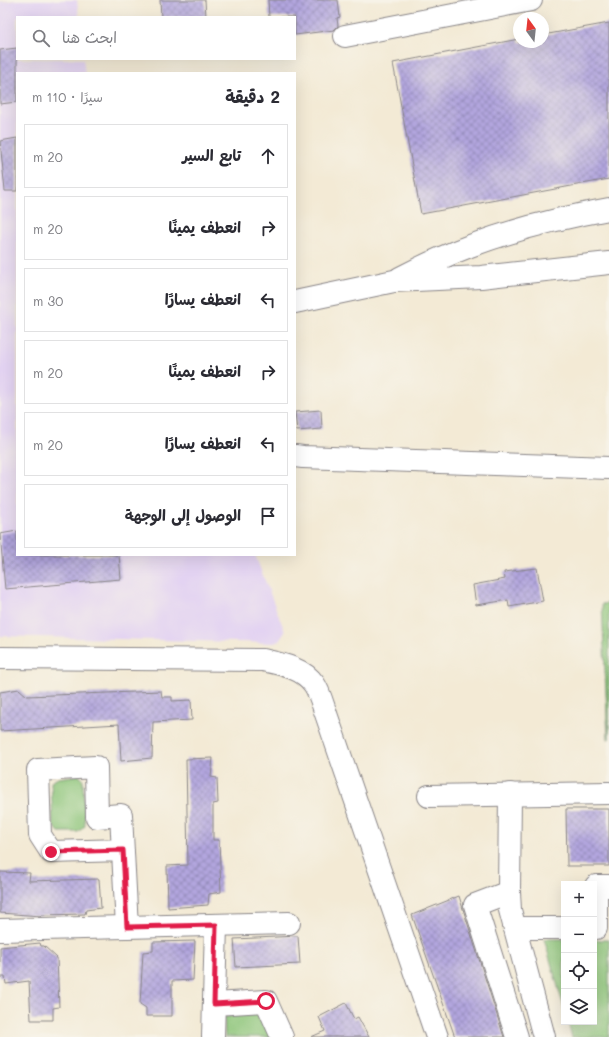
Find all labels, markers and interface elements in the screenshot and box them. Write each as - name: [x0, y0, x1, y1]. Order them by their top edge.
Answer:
- north arrow: [513, 12, 549, 48]
- search box: [16, 16, 296, 60]
- icon: search: [30, 27, 52, 49]
- text: ابحث هنا: [62, 27, 117, 47]
- text: 2 دقيقة: [225, 85, 280, 107]
- text: سيرًا · 110 m: [32, 88, 103, 105]
- text: تابع السير: [182, 145, 241, 165]
- icon: ahead: [257, 145, 279, 167]
- text: 20 m: [33, 148, 63, 165]
- text: انعطف يمينًا: [169, 217, 241, 237]
- icon: right: [257, 217, 279, 239]
- text: 20 m: [33, 220, 63, 237]
- text: انعطف يسارًا: [165, 289, 241, 309]
- icon: left: [257, 289, 279, 311]
- text: 30 m: [33, 292, 63, 309]
- text: انعطف يمينًا: [169, 361, 241, 381]
- icon: right: [257, 361, 279, 383]
- text: 20 m: [33, 364, 63, 381]
- text: انعطف يسارًا: [165, 433, 241, 453]
- icon: left: [257, 433, 279, 455]
- text: 20 m: [33, 436, 63, 453]
- text: الوصول إلى الوجهة: [125, 505, 241, 525]
- icon: arrive: [257, 505, 279, 527]
- route end: [42, 843, 60, 861]
- map controls: [561, 881, 597, 1025]
- button: +: [561, 881, 597, 917]
- button: −: [561, 917, 597, 953]
- button: locate: [561, 953, 597, 989]
- button: layers: [561, 989, 597, 1025]
- route start: [257, 992, 275, 1010]

